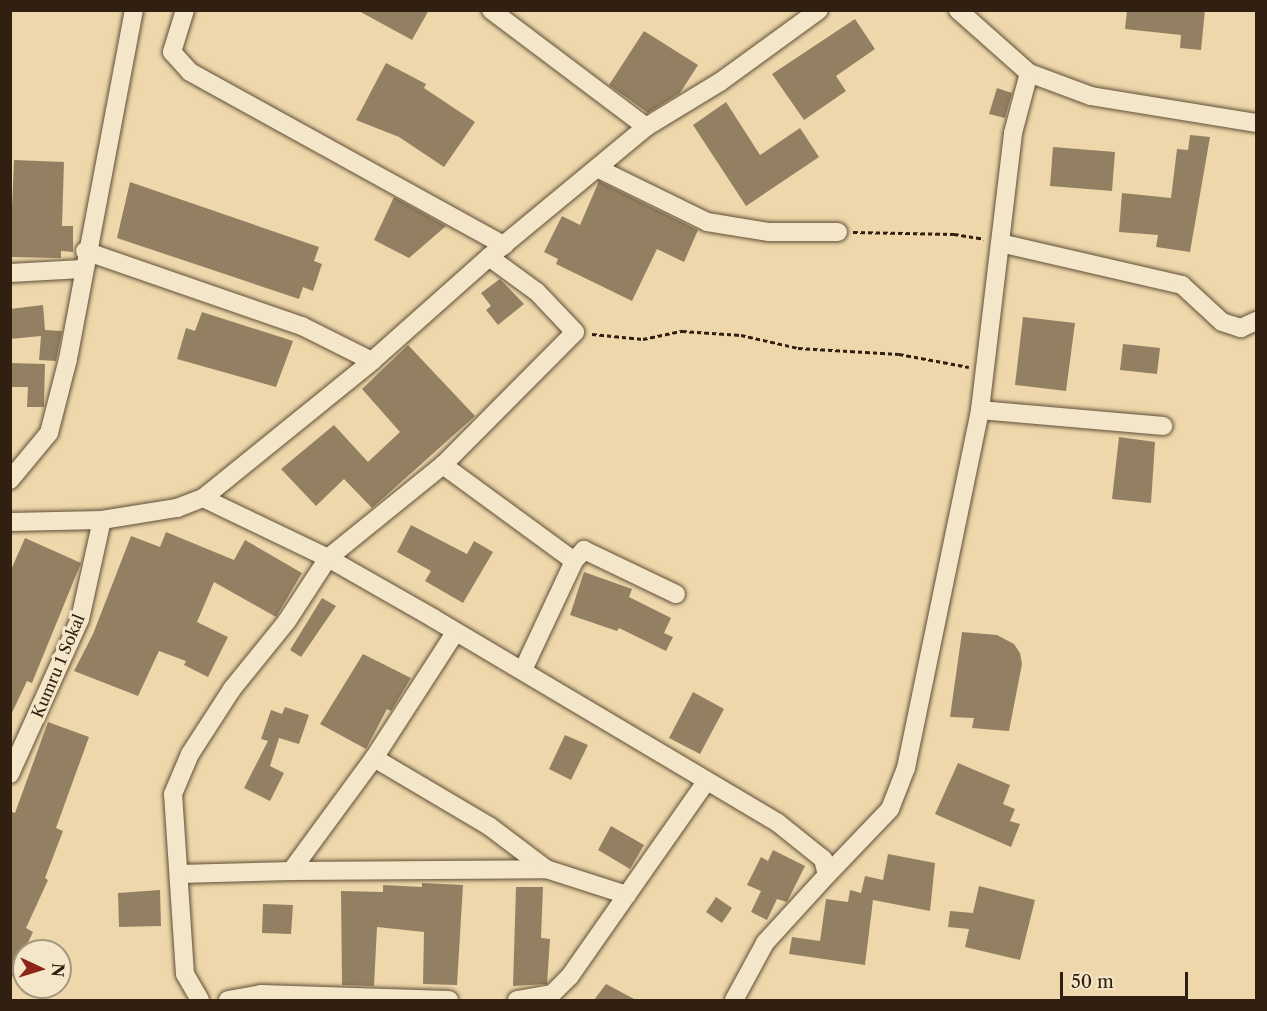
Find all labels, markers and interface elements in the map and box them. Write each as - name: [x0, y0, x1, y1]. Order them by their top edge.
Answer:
- street label: Kumru 1 Sokal: [28, 611, 88, 721]
- north arrow: [12, 939, 72, 999]
- scale bar: [1063, 960, 1190, 998]
- text: N: [48, 962, 68, 978]
- text: 50 m: [1071, 971, 1114, 993]

